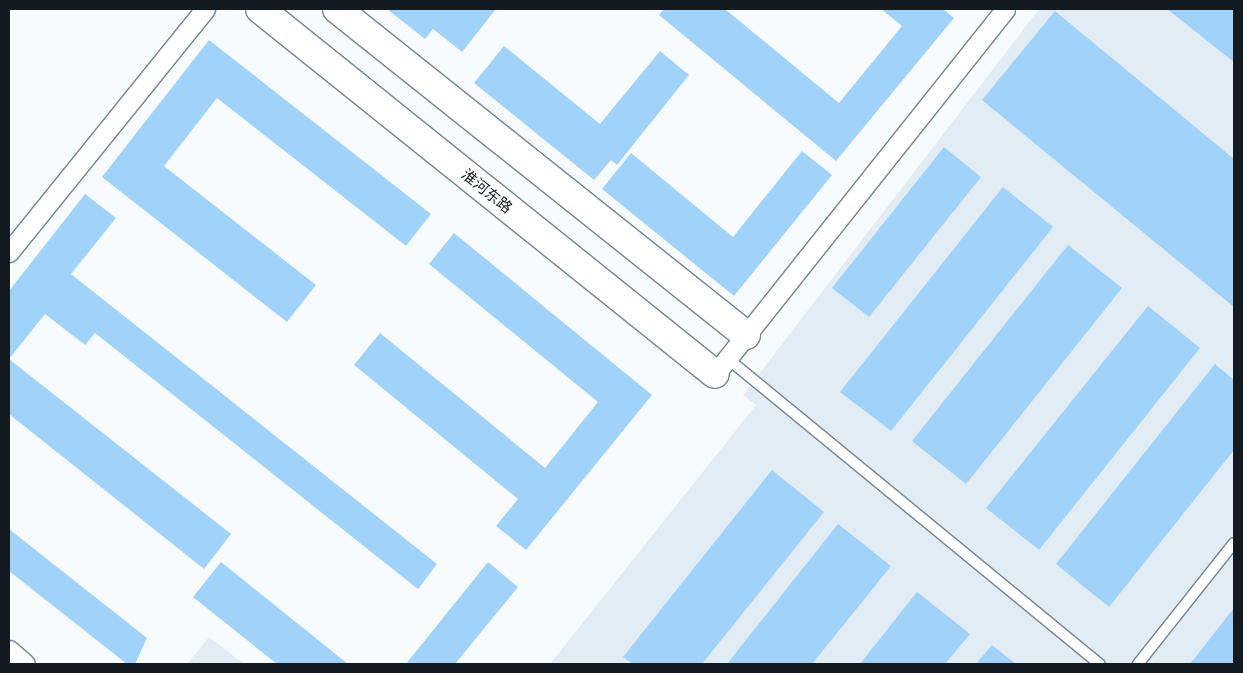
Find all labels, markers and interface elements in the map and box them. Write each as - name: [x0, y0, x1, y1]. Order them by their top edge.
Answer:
- street label: 淮河东路: [458, 165, 516, 217]

